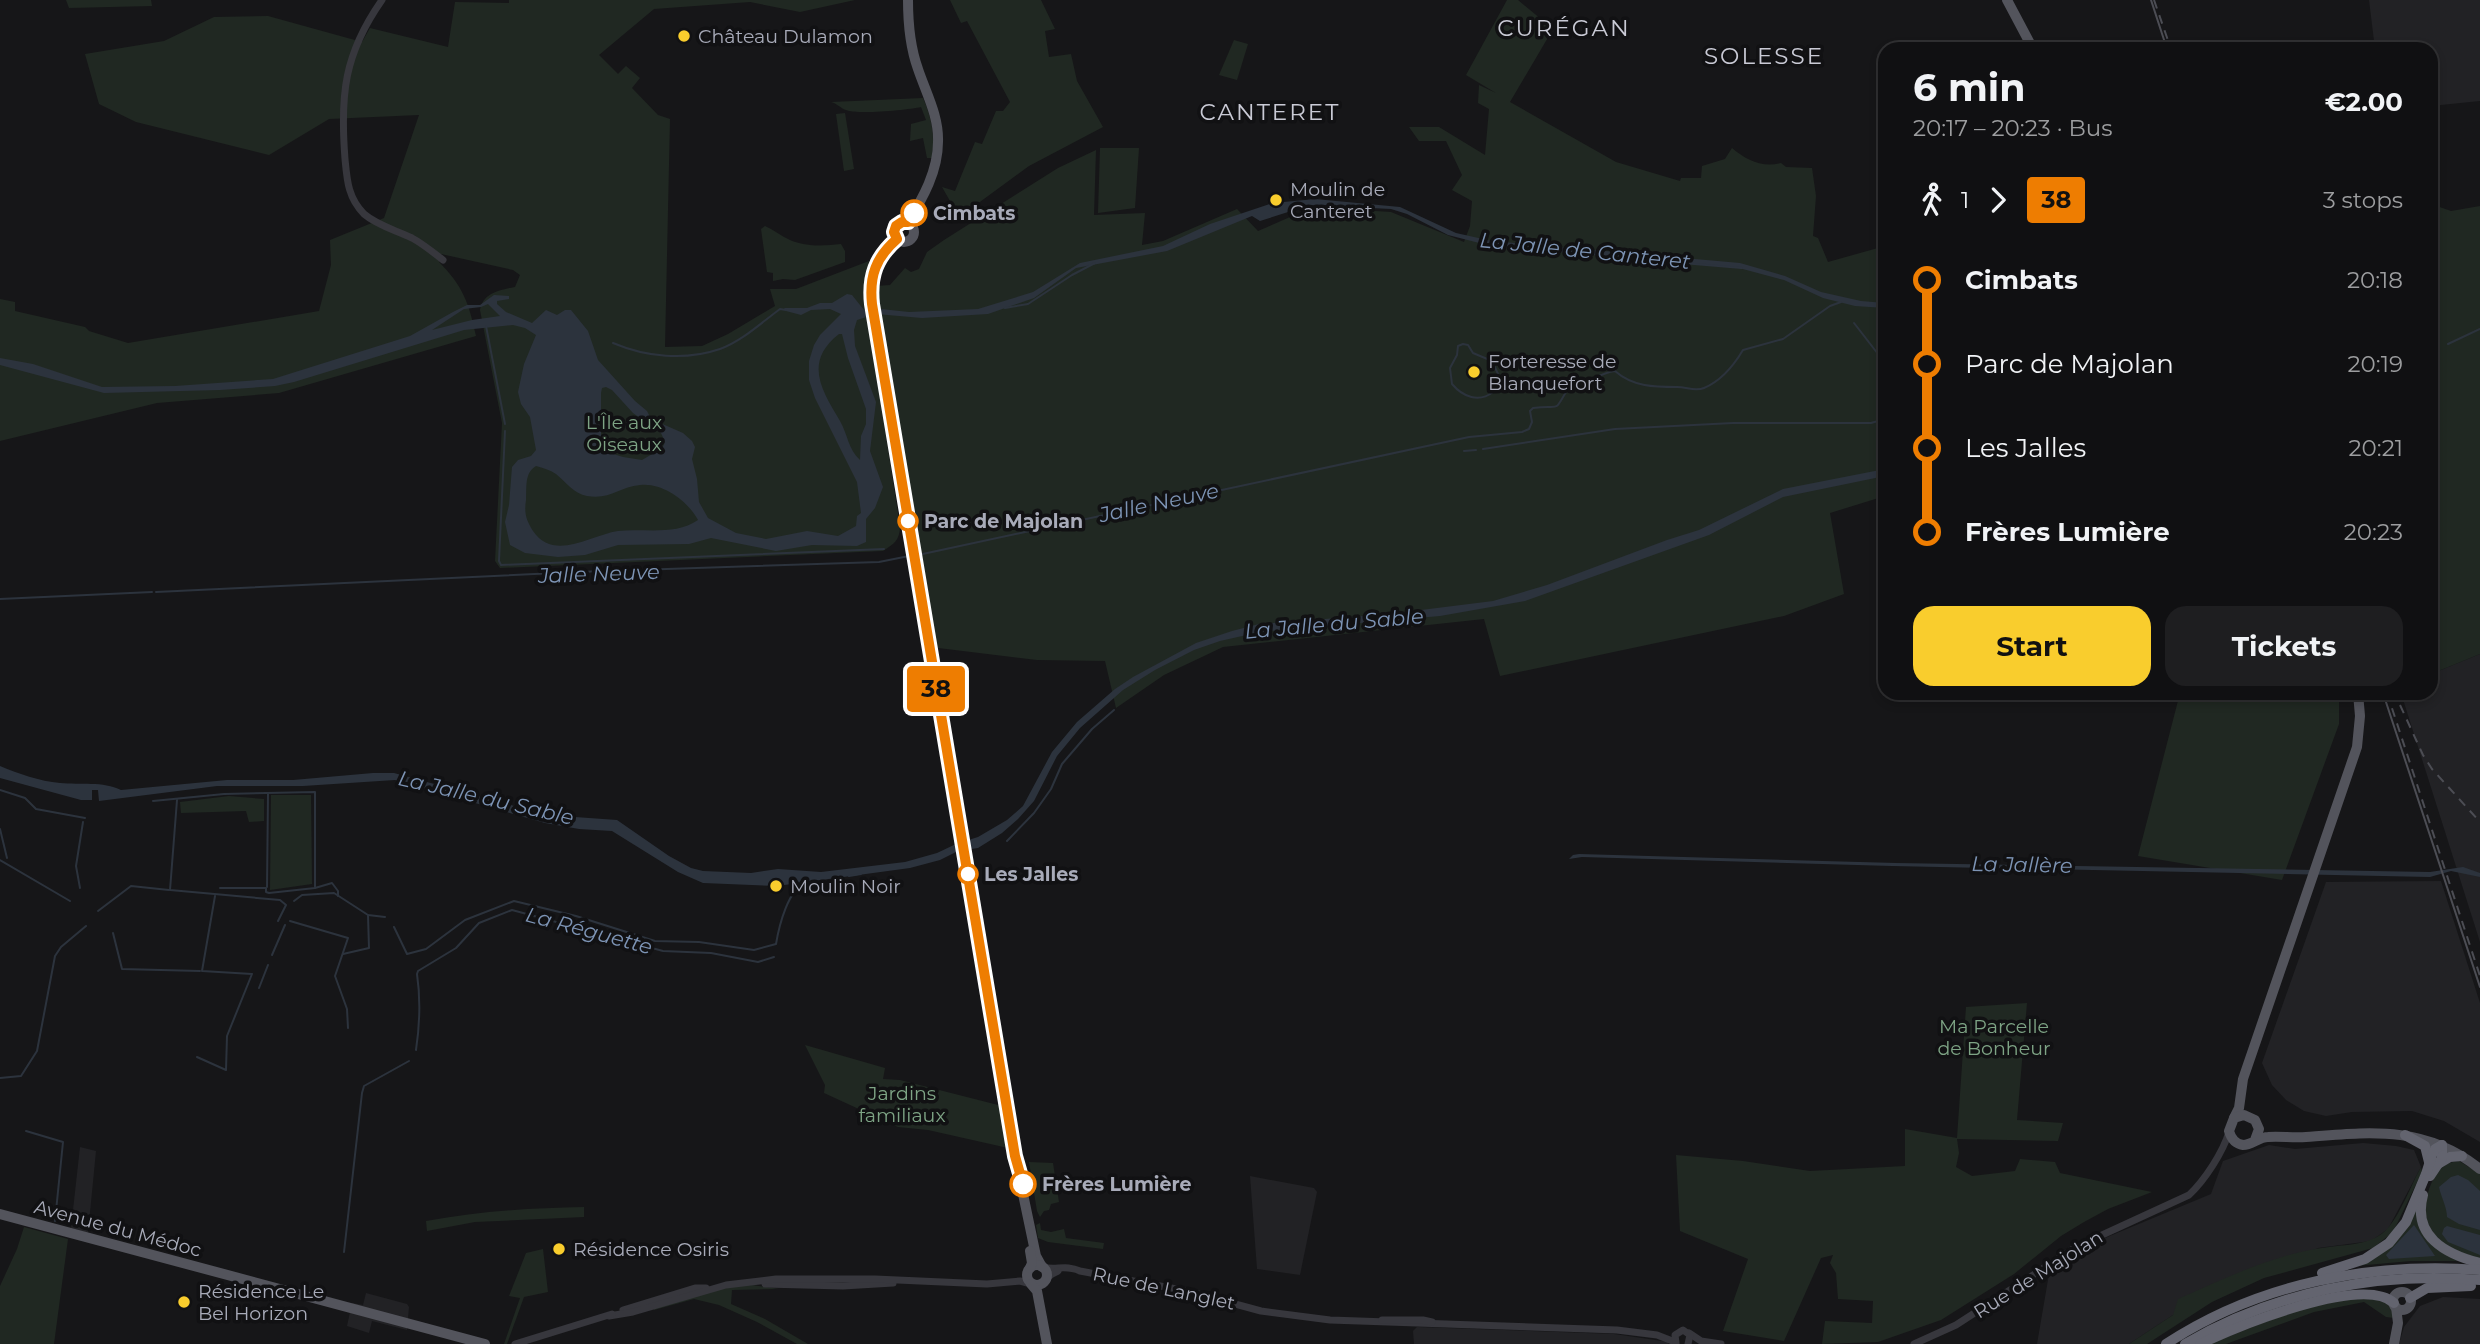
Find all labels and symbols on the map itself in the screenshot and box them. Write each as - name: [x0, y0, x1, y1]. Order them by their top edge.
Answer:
- district label: CURÉGAN: [1497, 14, 1631, 42]
- place label: Château Dulamon: [698, 25, 873, 48]
- marker: Château Dulamon: [676, 28, 692, 44]
- district label: SOLESSE: [1704, 42, 1824, 70]
- district label: CANTERET: [1200, 98, 1340, 126]
- place label: Moulin de Canteret: [1290, 178, 1385, 223]
- marker: Moulin de Canteret: [1268, 192, 1284, 208]
- marker: Cimbats: [901, 200, 927, 226]
- place label: Cimbats: [933, 202, 1015, 225]
- water label: La Jalle de Canteret: [1479, 227, 1692, 274]
- place label: Forteresse de Blanquefort: [1488, 350, 1617, 395]
- marker: Forteresse de Blanquefort: [1466, 364, 1482, 380]
- park label: L'Île aux Oiseaux: [586, 411, 662, 456]
- water label: Jalle Neuve: [1096, 478, 1221, 528]
- place label: Parc de Majolan: [924, 510, 1083, 533]
- marker: Parc de Majolan: [898, 511, 918, 531]
- water label: Jalle Neuve: [537, 559, 660, 588]
- water label: La Jalle du Sable: [1243, 603, 1424, 644]
- line badge: 38: [904, 666, 968, 712]
- water label: La Jalle du Sable: [396, 765, 576, 830]
- water label: La Jallère: [1971, 851, 2073, 878]
- place label: Les Jalles: [984, 863, 1078, 886]
- marker: Les Jalles: [958, 864, 978, 884]
- place label: Moulin Noir: [790, 875, 901, 898]
- marker: Moulin Noir: [768, 878, 784, 894]
- water label: La Réguette: [523, 902, 655, 959]
- park label: Ma Parcelle de Bonheur: [1937, 1015, 2051, 1060]
- park label: Jardins familiaux: [858, 1082, 946, 1127]
- marker: Frères Lumière: [1010, 1171, 1036, 1197]
- place label: Frères Lumière: [1042, 1173, 1192, 1196]
- street label: Avenue du Médoc: [32, 1195, 204, 1262]
- street label: Rue de Majolan: [1969, 1225, 2107, 1323]
- place label: Résidence Osiris: [573, 1238, 729, 1261]
- marker: Résidence Osiris: [551, 1241, 567, 1257]
- street label: Rue de Langlet: [1091, 1262, 1237, 1315]
- place label: Résidence Le Bel Horizon: [198, 1280, 324, 1325]
- marker: Résidence Le Bel Horizon: [176, 1294, 192, 1310]

